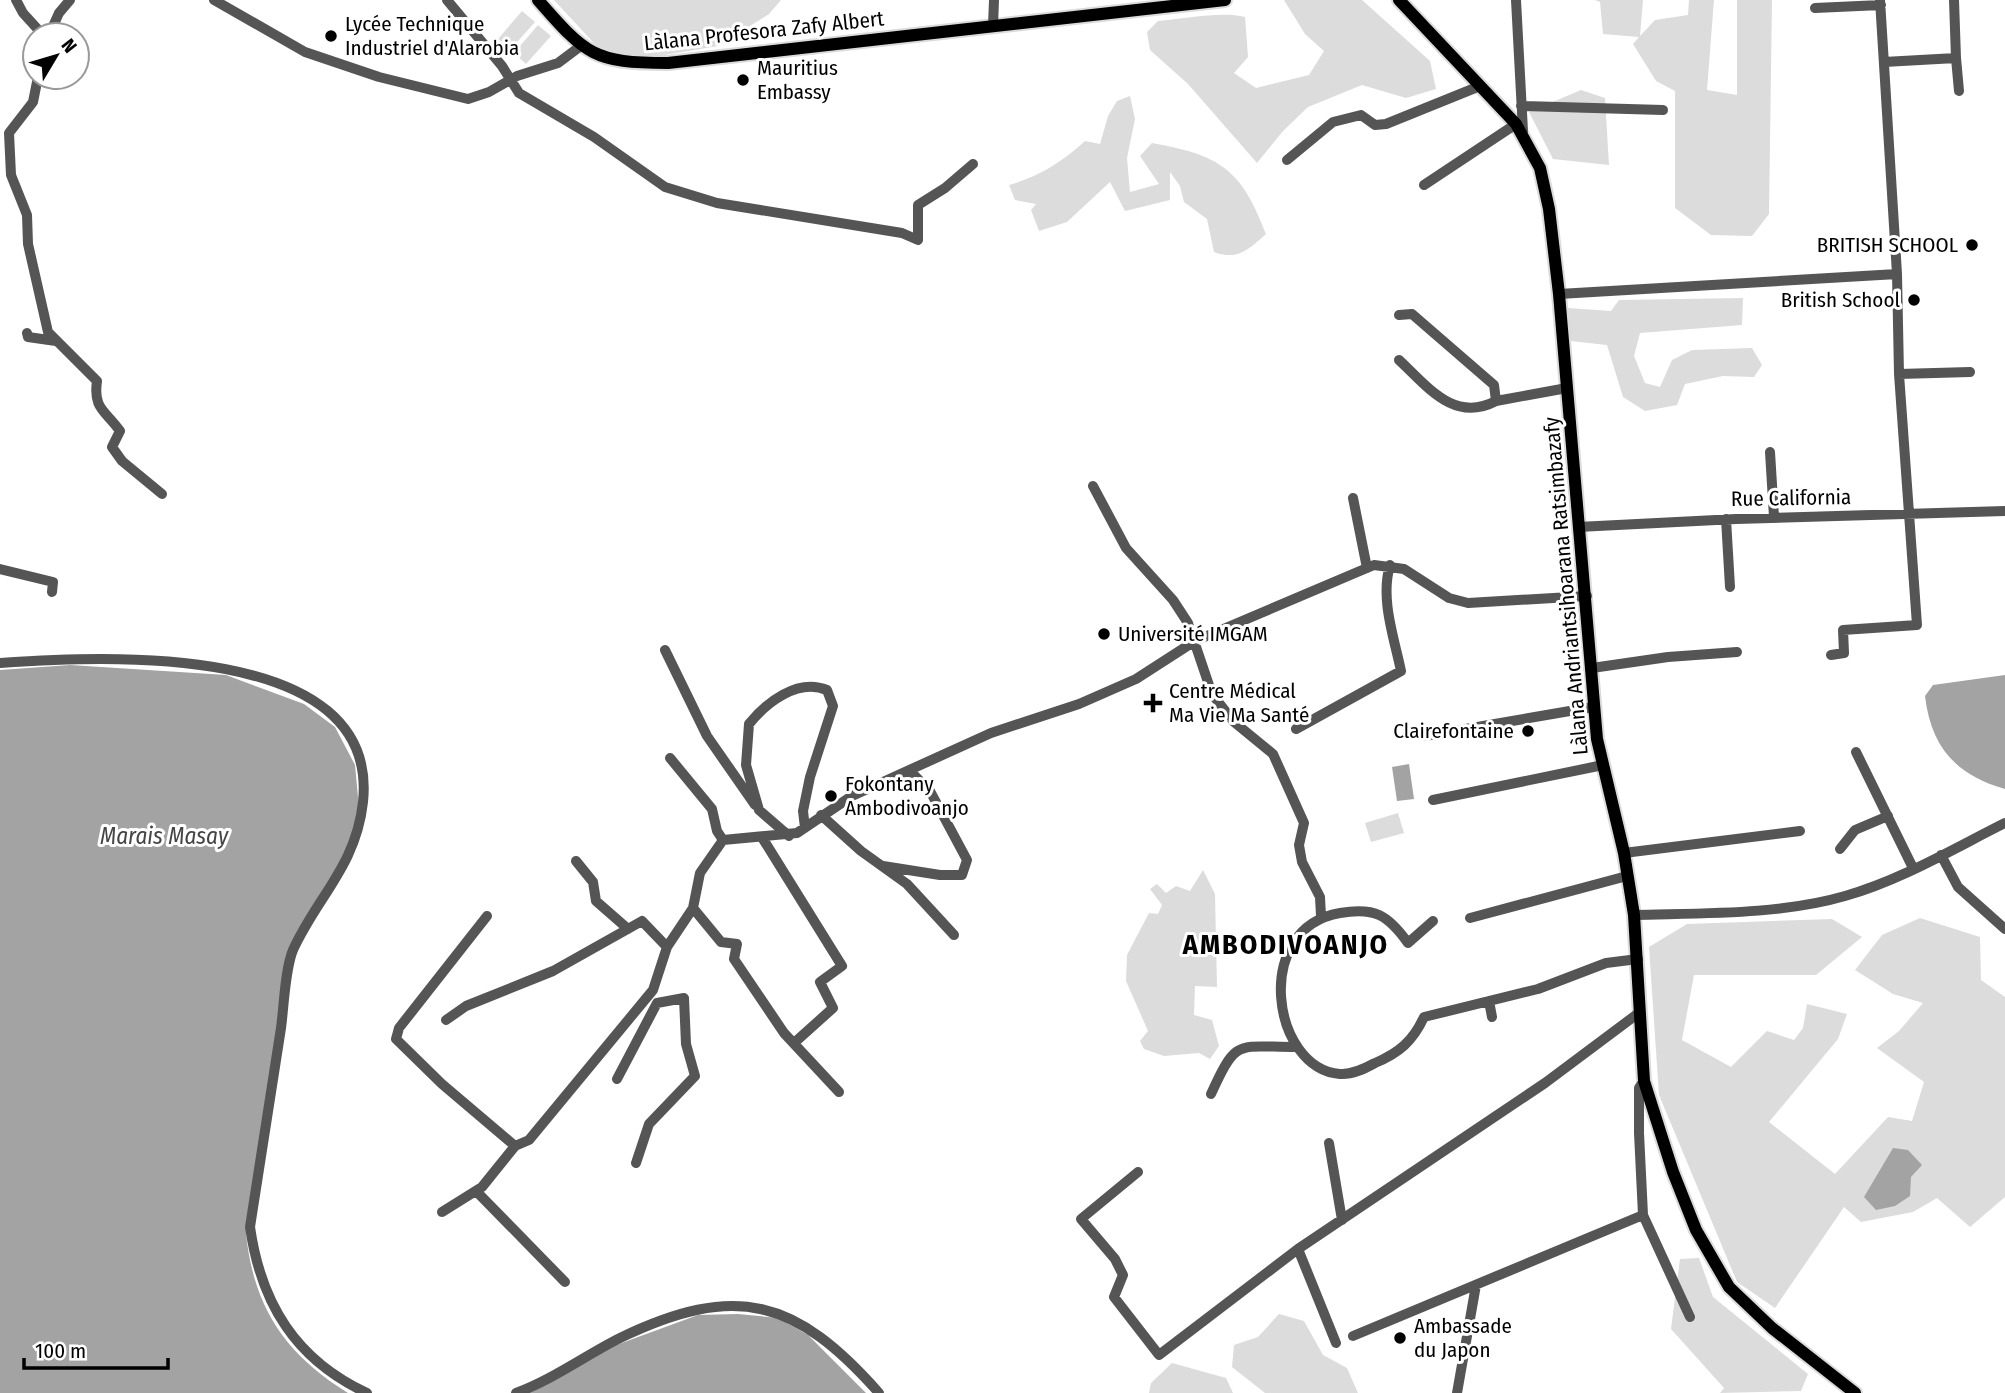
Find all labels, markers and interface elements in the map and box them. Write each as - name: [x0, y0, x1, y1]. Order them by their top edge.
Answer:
- street label: Làlana Profesora Zafy Albert: [643, 5, 885, 57]
- place label: Lycée Technique Industriel d'Alarobia: [345, 11, 519, 61]
- north arrow: [21, 21, 91, 91]
- marker: Lycée Technique Industriel d'Alarobia: [323, 28, 339, 44]
- text: N: [56, 34, 82, 57]
- place label: Mauritius Embassy: [757, 55, 838, 105]
- marker: Mauritius Embassy: [735, 72, 751, 88]
- place label: BRITISH SCHOOL: [1817, 232, 1959, 258]
- marker: BRITISH SCHOOL: [1964, 237, 1980, 253]
- place label: British School: [1781, 287, 1900, 313]
- marker: British School: [1906, 292, 1922, 308]
- street label: Làlana Andriantsihoarana Ratsimbazafy: [1538, 415, 1594, 756]
- street label: Rue California: [1731, 484, 1851, 512]
- place label: Université IMGAM: [1118, 621, 1268, 647]
- marker: Université IMGAM: [1096, 626, 1112, 642]
- place label: Centre Médical Ma Vie Ma Santé: [1169, 678, 1309, 728]
- marker: Centre Médical Ma Vie Ma Santé: [1143, 693, 1163, 713]
- place label: Clairefontaine: [1393, 718, 1514, 744]
- marker: Clairefontaine: [1520, 723, 1536, 739]
- place label: Fokontany Ambodivoanjo: [845, 771, 969, 821]
- marker: Fokontany Ambodivoanjo: [823, 788, 839, 804]
- water label: Marais Masay: [100, 822, 229, 850]
- district label: AMBODIVOANJO: [1182, 928, 1389, 961]
- place label: Ambassade du Japon: [1414, 1313, 1512, 1363]
- scale bar: [24, 1326, 168, 1370]
- marker: Ambassade du Japon: [1392, 1330, 1408, 1346]
- text: 100 m: [35, 1338, 86, 1364]

